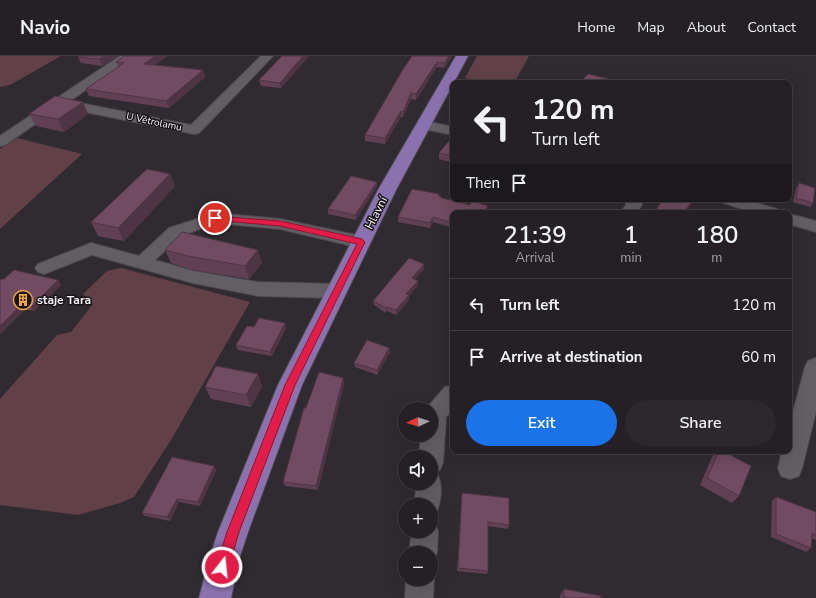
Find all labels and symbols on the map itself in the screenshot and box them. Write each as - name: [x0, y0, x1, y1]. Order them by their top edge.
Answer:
- street label: U Větrolamu: [125, 109, 183, 135]
- street label: Hlavní: [361, 193, 392, 232]
- pin: [198, 201, 232, 235]
- building icon: staje Tara: [12, 289, 34, 311]
- place label: staje Tara: [37, 292, 91, 308]
- north arrow: [398, 402, 438, 442]
- position arrow: [201, 546, 243, 588]

